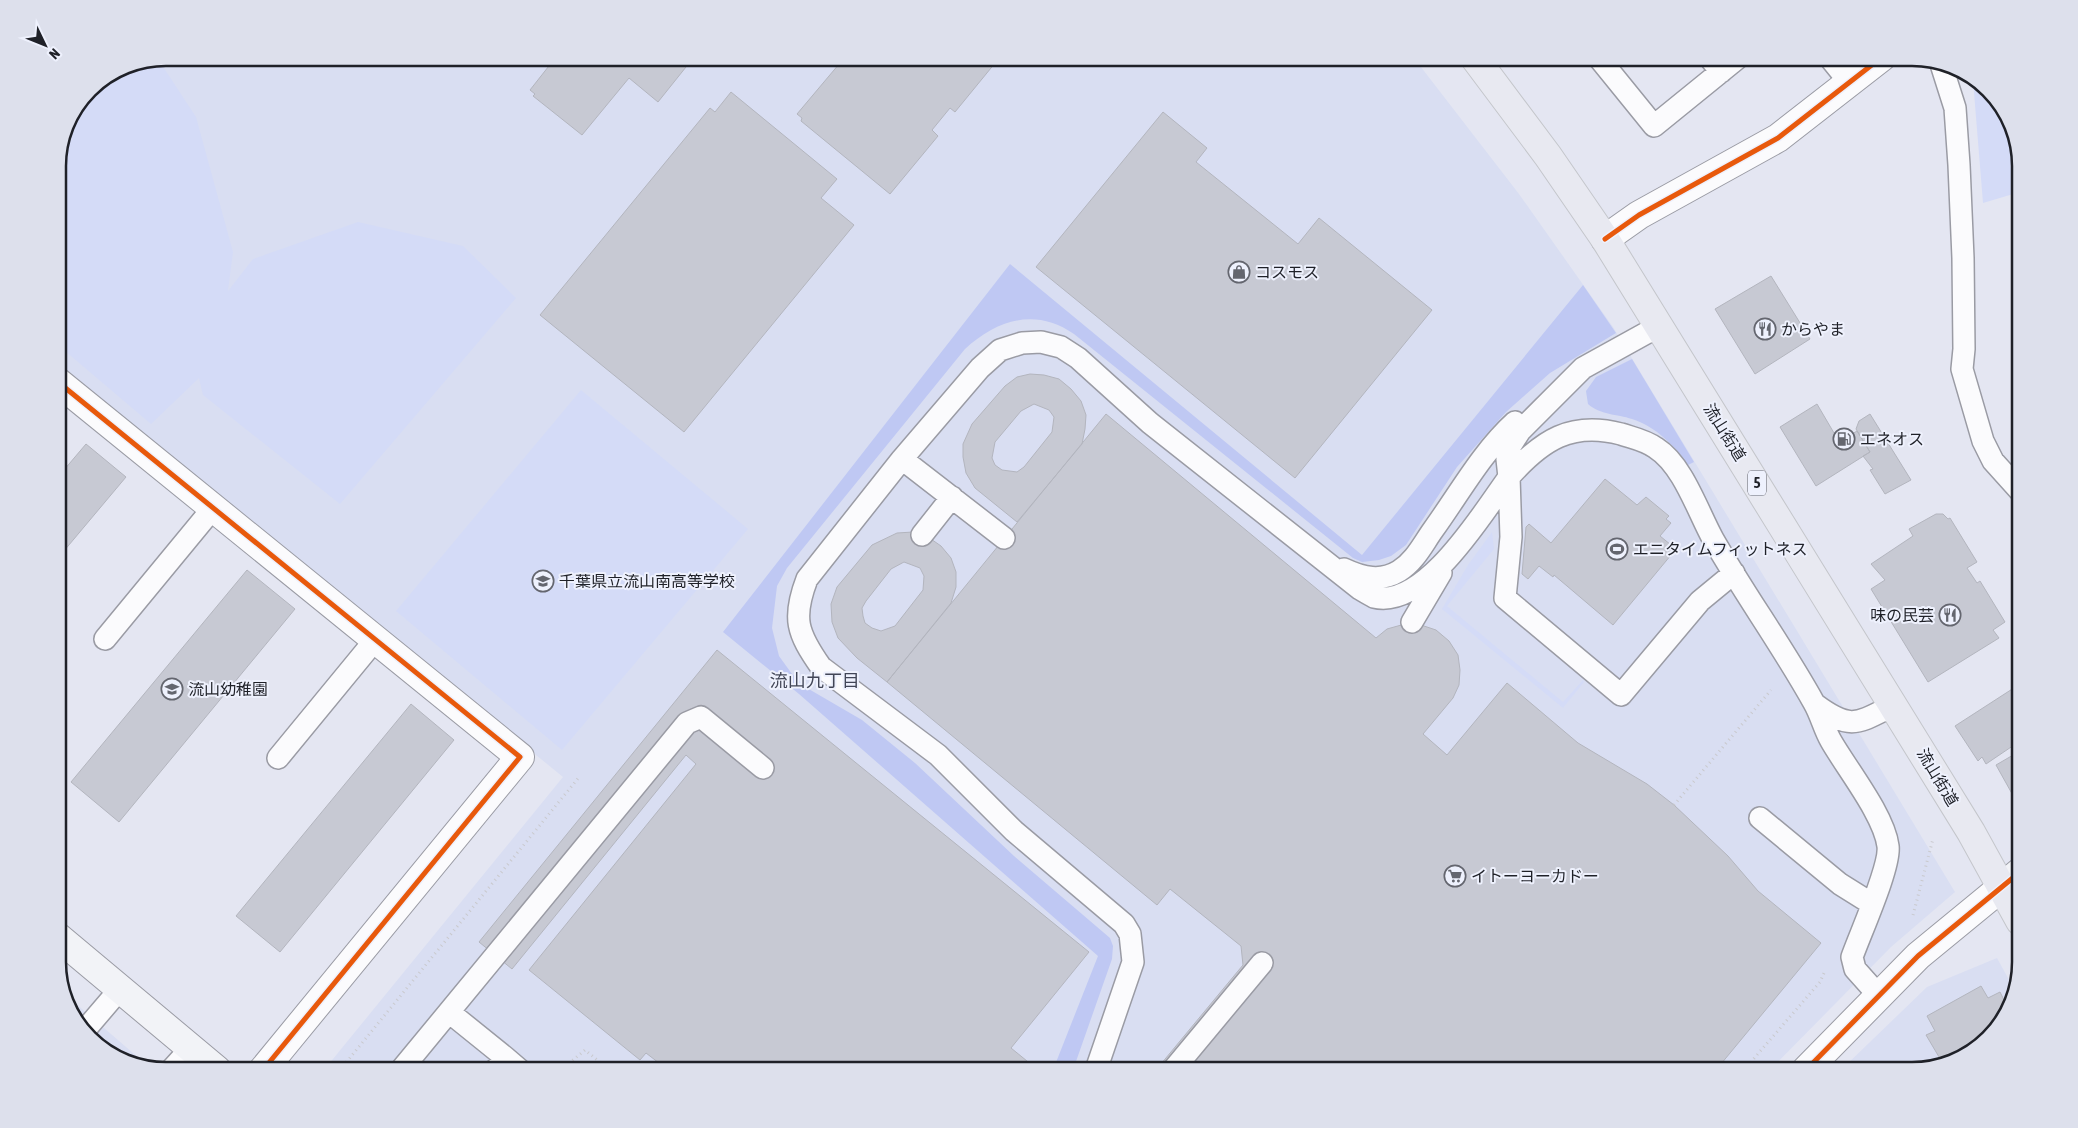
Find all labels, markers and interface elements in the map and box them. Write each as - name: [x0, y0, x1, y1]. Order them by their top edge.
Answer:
- north arrow: [20, 20, 70, 70]
- text: N: [46, 45, 63, 62]
- shop icon: コスモス: [1227, 260, 1251, 284]
- place label: コスモス: [1255, 263, 1319, 281]
- restaurant icon: からやま: [1753, 317, 1777, 341]
- place label: からやま: [1781, 320, 1845, 338]
- street label: 流山街道: [1700, 400, 1750, 464]
- fuel station icon: エネオス: [1832, 427, 1856, 451]
- place label: エネオス: [1860, 430, 1924, 448]
- road number: 5: [1748, 470, 1766, 496]
- sports icon: エニタイムフィットネス: [1605, 537, 1629, 561]
- place label: エニタイムフィットネス: [1633, 540, 1807, 558]
- school or university icon: 千葉県立流山南高等学校: [531, 569, 555, 593]
- place label: 千葉県立流山南高等学校: [559, 572, 735, 590]
- restaurant icon: 味の民芸: [1938, 603, 1962, 627]
- place label: 味の民芸: [1870, 606, 1934, 624]
- district label: 流山九丁目: [770, 670, 860, 691]
- school or university icon: 流山幼稚園: [160, 677, 184, 701]
- place label: 流山幼稚園: [188, 680, 268, 698]
- street label: 流山街道: [1914, 745, 1962, 809]
- supermarket icon: イトーヨーカドー: [1443, 864, 1467, 888]
- place label: イトーヨーカドー: [1471, 867, 1599, 885]

